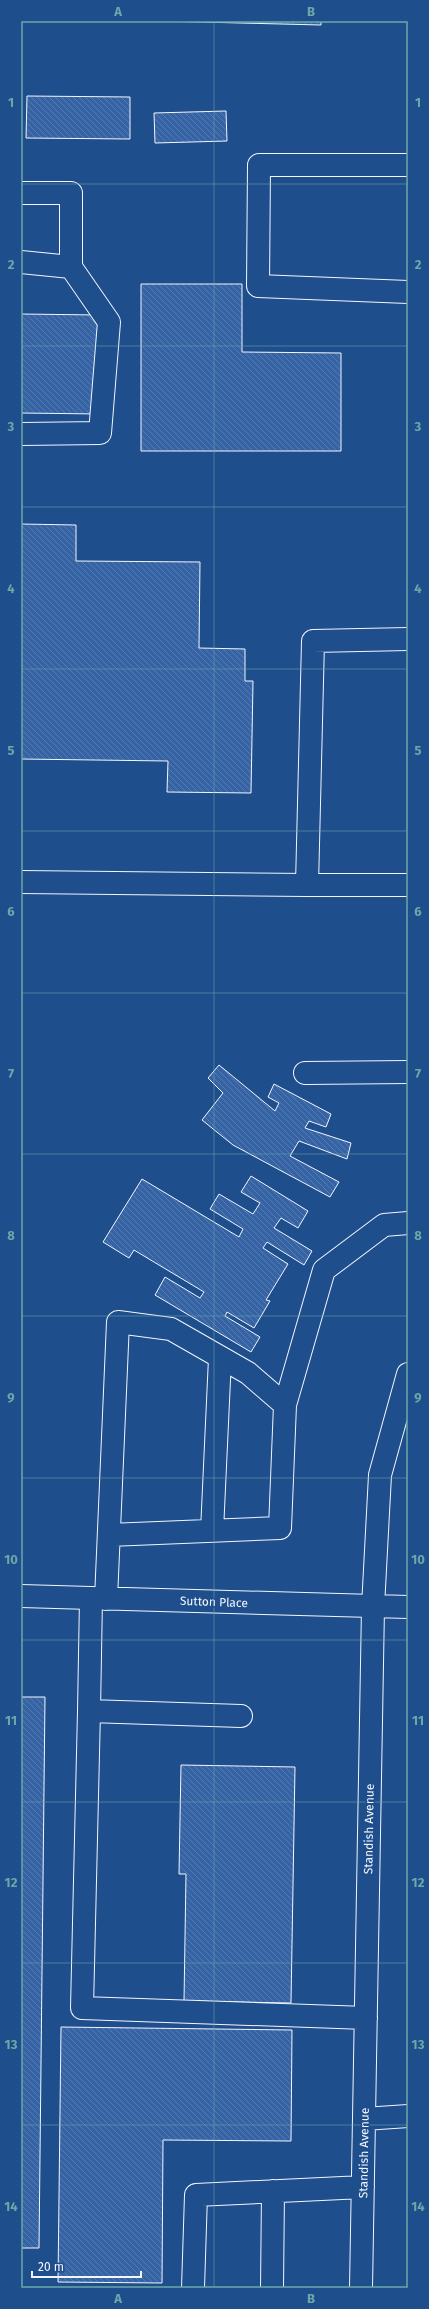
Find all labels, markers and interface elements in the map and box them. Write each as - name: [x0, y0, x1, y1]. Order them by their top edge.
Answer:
- text: A: [113, 4, 122, 19]
- text: B: [307, 4, 315, 19]
- text: 1: [8, 95, 14, 110]
- text: 1: [415, 95, 421, 110]
- text: 2: [8, 257, 15, 272]
- text: 2: [415, 257, 422, 272]
- text: 3: [7, 419, 15, 434]
- text: 3: [414, 419, 422, 434]
- text: 4: [7, 581, 15, 596]
- text: 4: [414, 581, 422, 596]
- text: 5: [8, 743, 15, 758]
- text: 5: [415, 743, 422, 758]
- text: 6: [7, 904, 15, 919]
- text: 6: [414, 904, 422, 919]
- text: 7: [8, 1066, 14, 1081]
- text: 7: [415, 1066, 421, 1081]
- text: 8: [7, 1228, 15, 1243]
- text: 8: [414, 1228, 422, 1243]
- text: 9: [7, 1390, 15, 1405]
- text: 9: [414, 1390, 422, 1405]
- text: 10: [4, 1552, 18, 1567]
- text: 10: [411, 1552, 425, 1567]
- street label: Sutton Place: [180, 1594, 248, 1610]
- text: 11: [5, 1713, 17, 1728]
- text: 11: [412, 1713, 424, 1728]
- street label: Standish Avenue: [361, 1784, 377, 1874]
- text: 12: [5, 1875, 18, 1890]
- text: 12: [412, 1875, 425, 1890]
- text: 13: [5, 2037, 18, 2052]
- text: 13: [412, 2037, 425, 2052]
- street label: Standish Avenue: [356, 2108, 372, 2198]
- text: 14: [4, 2199, 18, 2214]
- text: 14: [411, 2199, 425, 2214]
- scale bar: [32, 2253, 141, 2279]
- text: 20 m: [38, 2260, 64, 2274]
- text: A: [113, 2291, 122, 2306]
- text: B: [307, 2291, 315, 2306]

